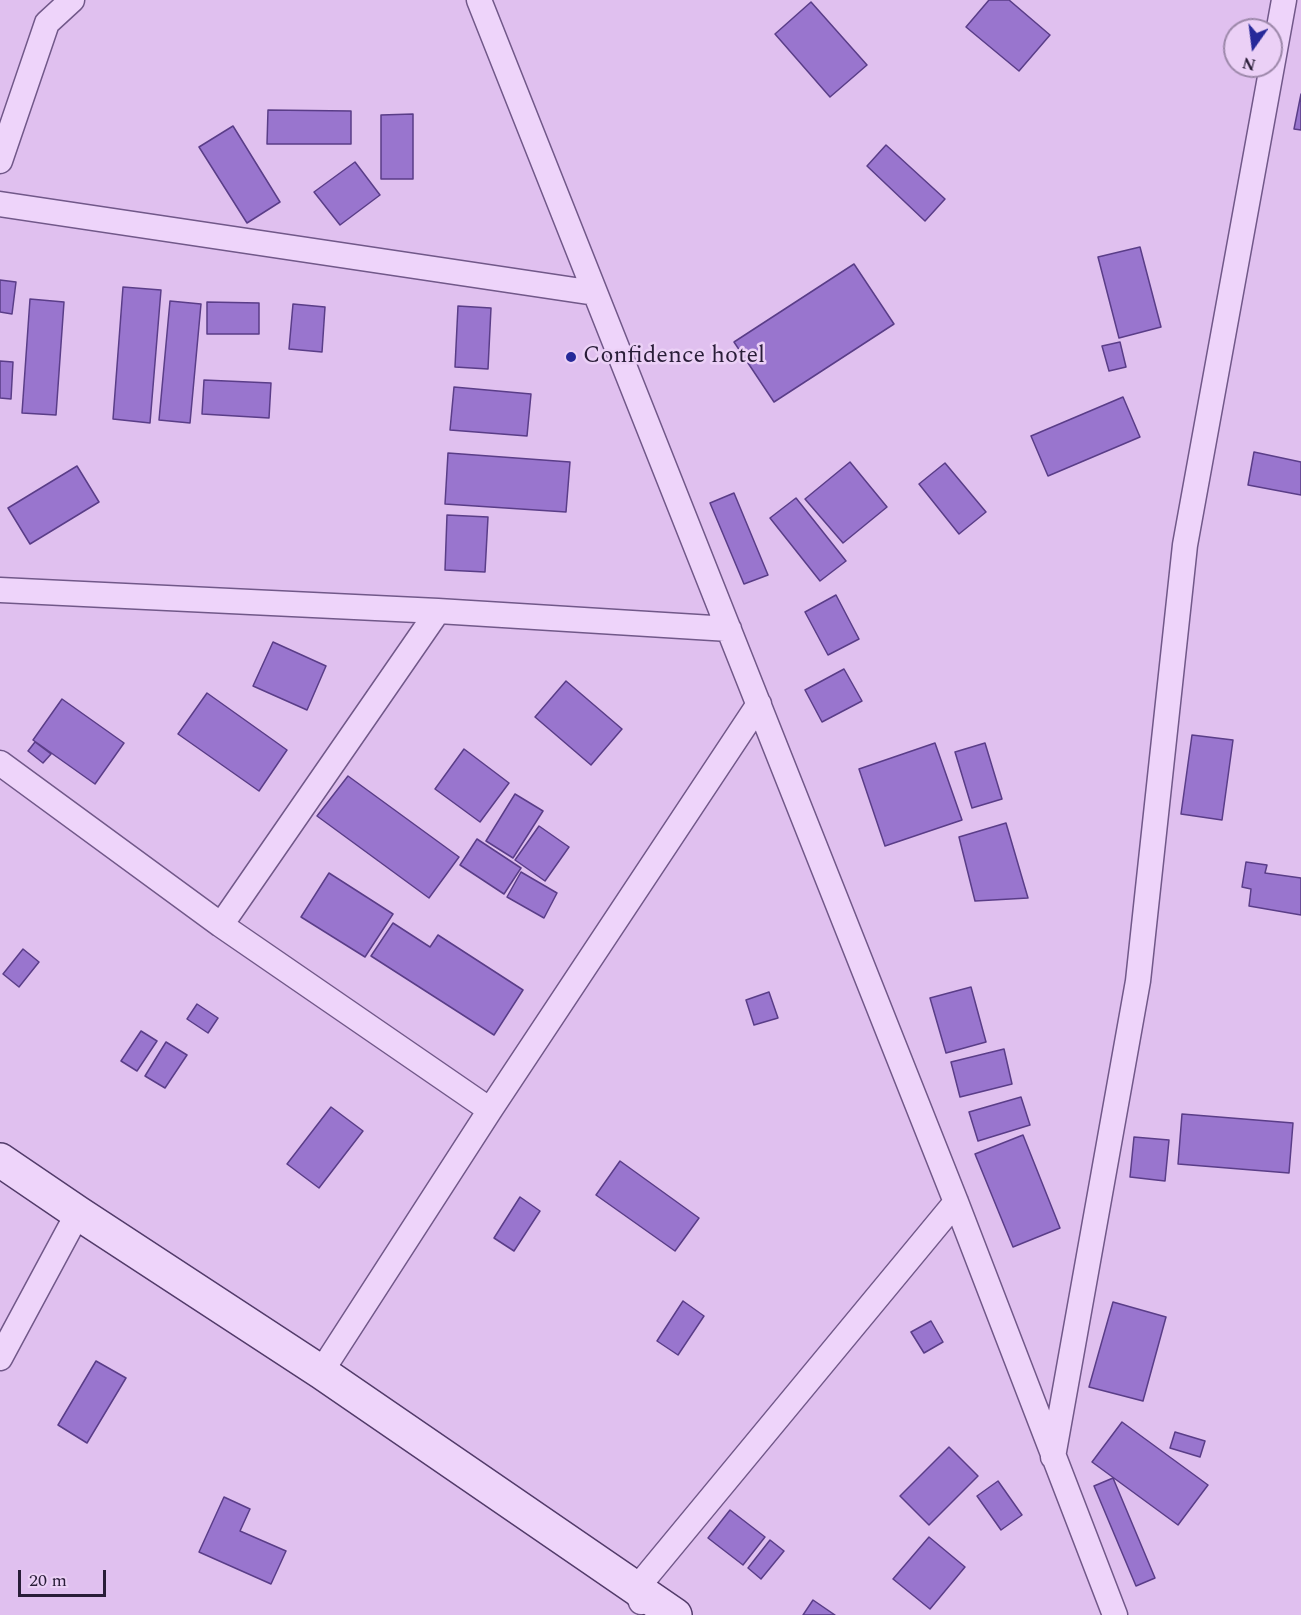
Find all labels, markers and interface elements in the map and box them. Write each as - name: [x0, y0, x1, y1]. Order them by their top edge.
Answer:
- north arrow: [1223, 18, 1283, 78]
- text: N: [1240, 50, 1258, 77]
- place label: Confidence hotel: [583, 343, 765, 371]
- marker: Confidence hotel: [564, 350, 578, 364]
- scale bar: [21, 1558, 110, 1596]
- text: 20 m: [29, 1567, 67, 1594]

